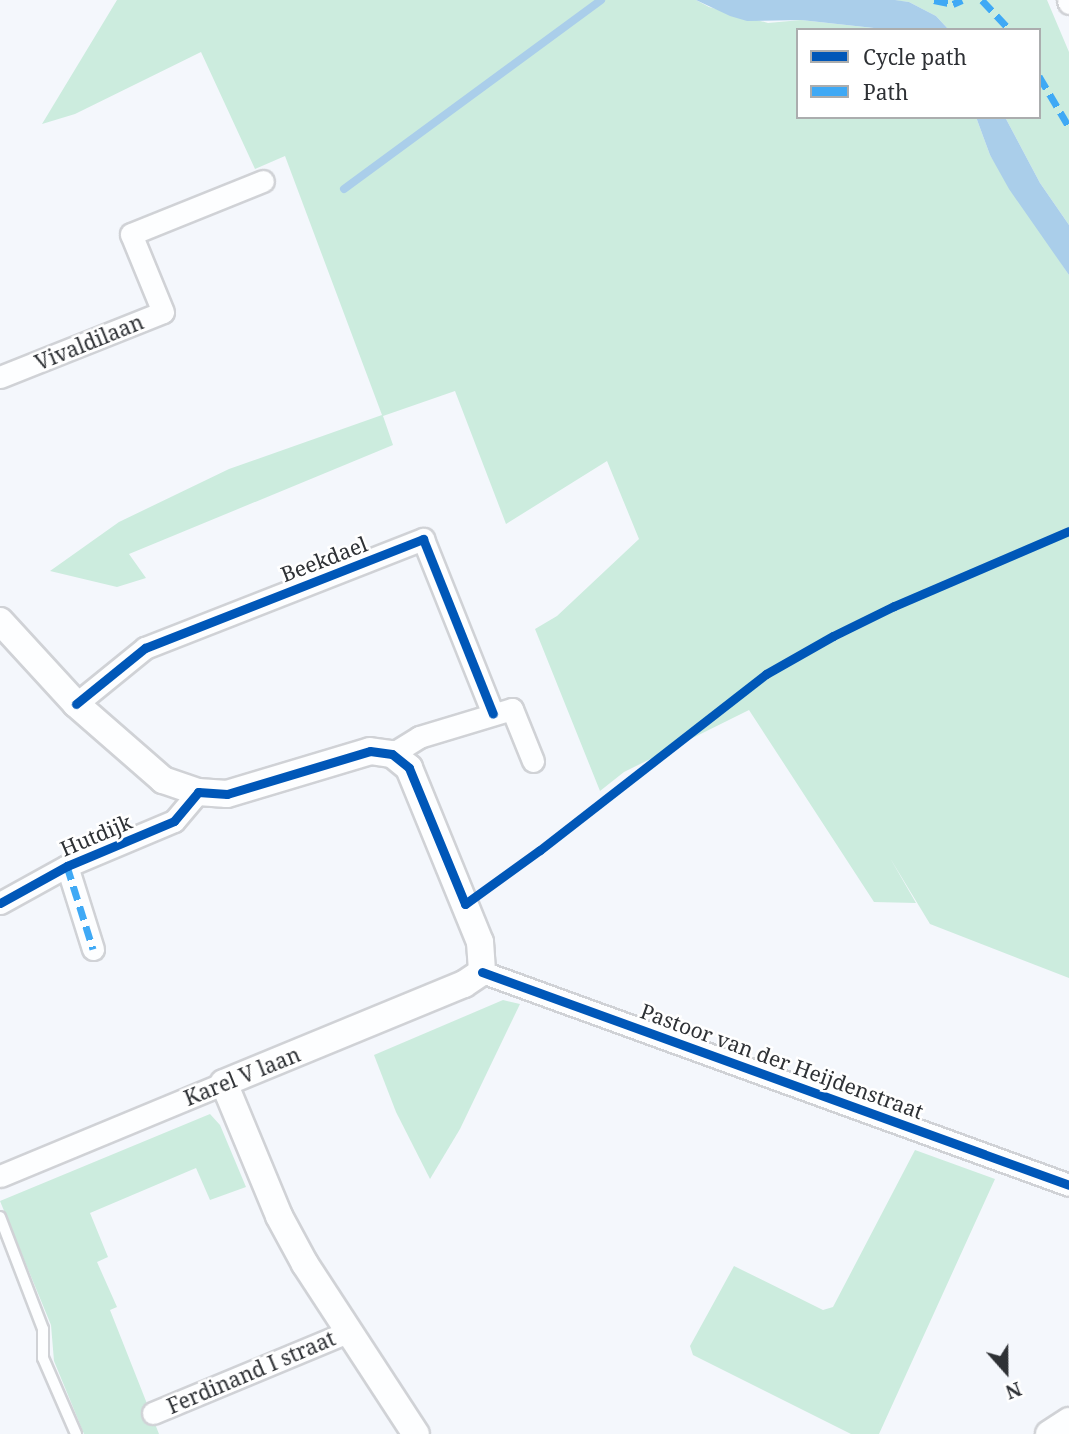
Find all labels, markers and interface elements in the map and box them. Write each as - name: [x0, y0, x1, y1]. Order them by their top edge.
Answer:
- legend: [796, 28, 1041, 119]
- text: Cycle path: [863, 43, 967, 71]
- text: Path: [863, 78, 908, 106]
- street label: Vivaldilaan: [31, 309, 147, 375]
- street label: Beekdael: [277, 531, 371, 587]
- street label: Hutdijk: [56, 809, 136, 861]
- street label: Pastoor van der Heijdenstraat: [637, 998, 927, 1124]
- street label: Karel V laan: [180, 1041, 304, 1111]
- street label: Ferdinand I straat: [163, 1325, 339, 1419]
- north arrow: [971, 1336, 1041, 1406]
- text: N: [1002, 1376, 1025, 1405]

